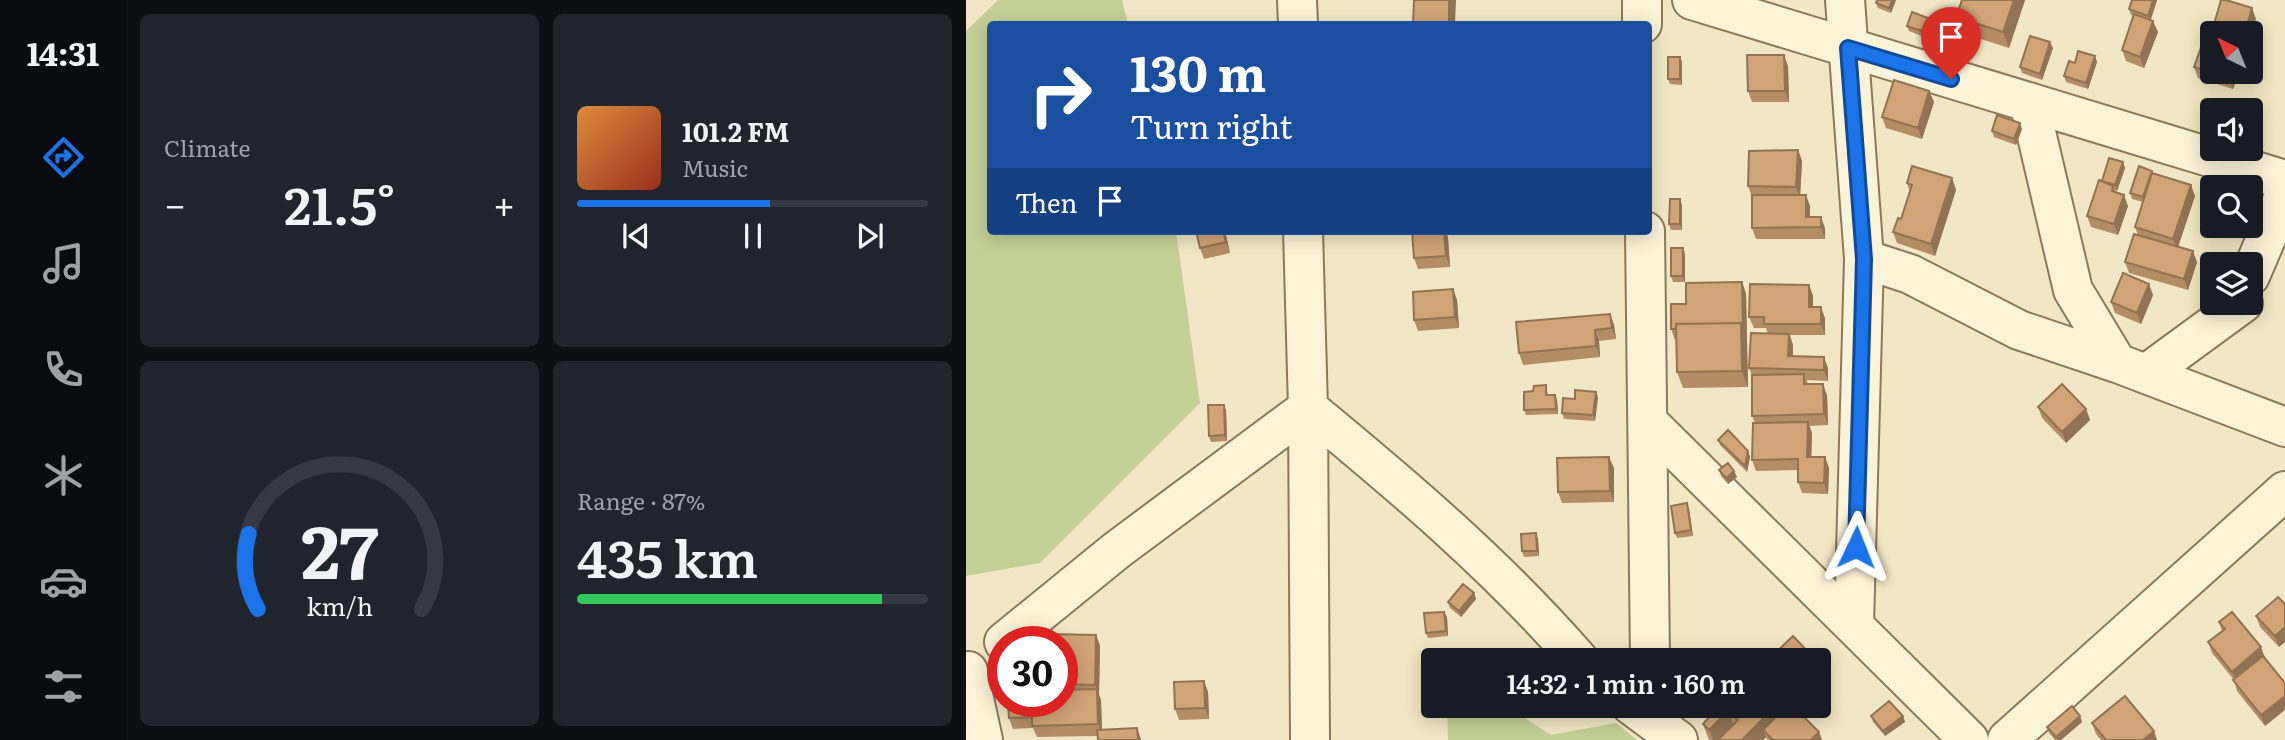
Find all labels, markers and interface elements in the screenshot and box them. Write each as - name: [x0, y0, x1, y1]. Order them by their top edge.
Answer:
- pin: [1921, 7, 1981, 79]
- icon: arrive: [1932, 18, 1970, 56]
- north arrow: [2200, 21, 2263, 84]
- map controls: [2200, 21, 2263, 315]
- text: 14:31: [27, 28, 99, 76]
- text: 130 m: [1130, 34, 1266, 107]
- icon: right: [1015, 49, 1106, 140]
- button: sound: [2200, 98, 2263, 161]
- text: Turn right: [1130, 101, 1292, 149]
- text: 101.2 FM: [682, 111, 789, 150]
- text: Climate: [164, 130, 250, 164]
- icon: directions: [39, 133, 88, 182]
- text: Music: [682, 150, 748, 184]
- text: 21.5°: [284, 164, 395, 241]
- text: −: [164, 174, 186, 231]
- text: +: [493, 174, 515, 231]
- button: search: [2200, 175, 2263, 238]
- text: Then: [1015, 182, 1077, 221]
- icon: arrive: [1091, 182, 1129, 220]
- icon: previous: [617, 217, 655, 255]
- icon: pause: [734, 217, 772, 255]
- icon: next: [851, 217, 889, 255]
- icon: music: [39, 239, 88, 288]
- button: layers: [2200, 252, 2263, 315]
- icon: phone: [39, 345, 88, 394]
- icon: climate: [39, 451, 88, 500]
- text: Range · 87%: [577, 483, 705, 517]
- text: 27: [301, 494, 379, 602]
- position arrow: [1819, 510, 1893, 584]
- text: 435 km: [577, 517, 758, 594]
- icon: car: [39, 557, 88, 606]
- text: km/h: [306, 587, 373, 624]
- speed limit sign: 30: [987, 626, 1078, 717]
- icon: filters: [39, 662, 88, 711]
- text: 14:32 · 1 min · 160 m: [1507, 663, 1745, 702]

